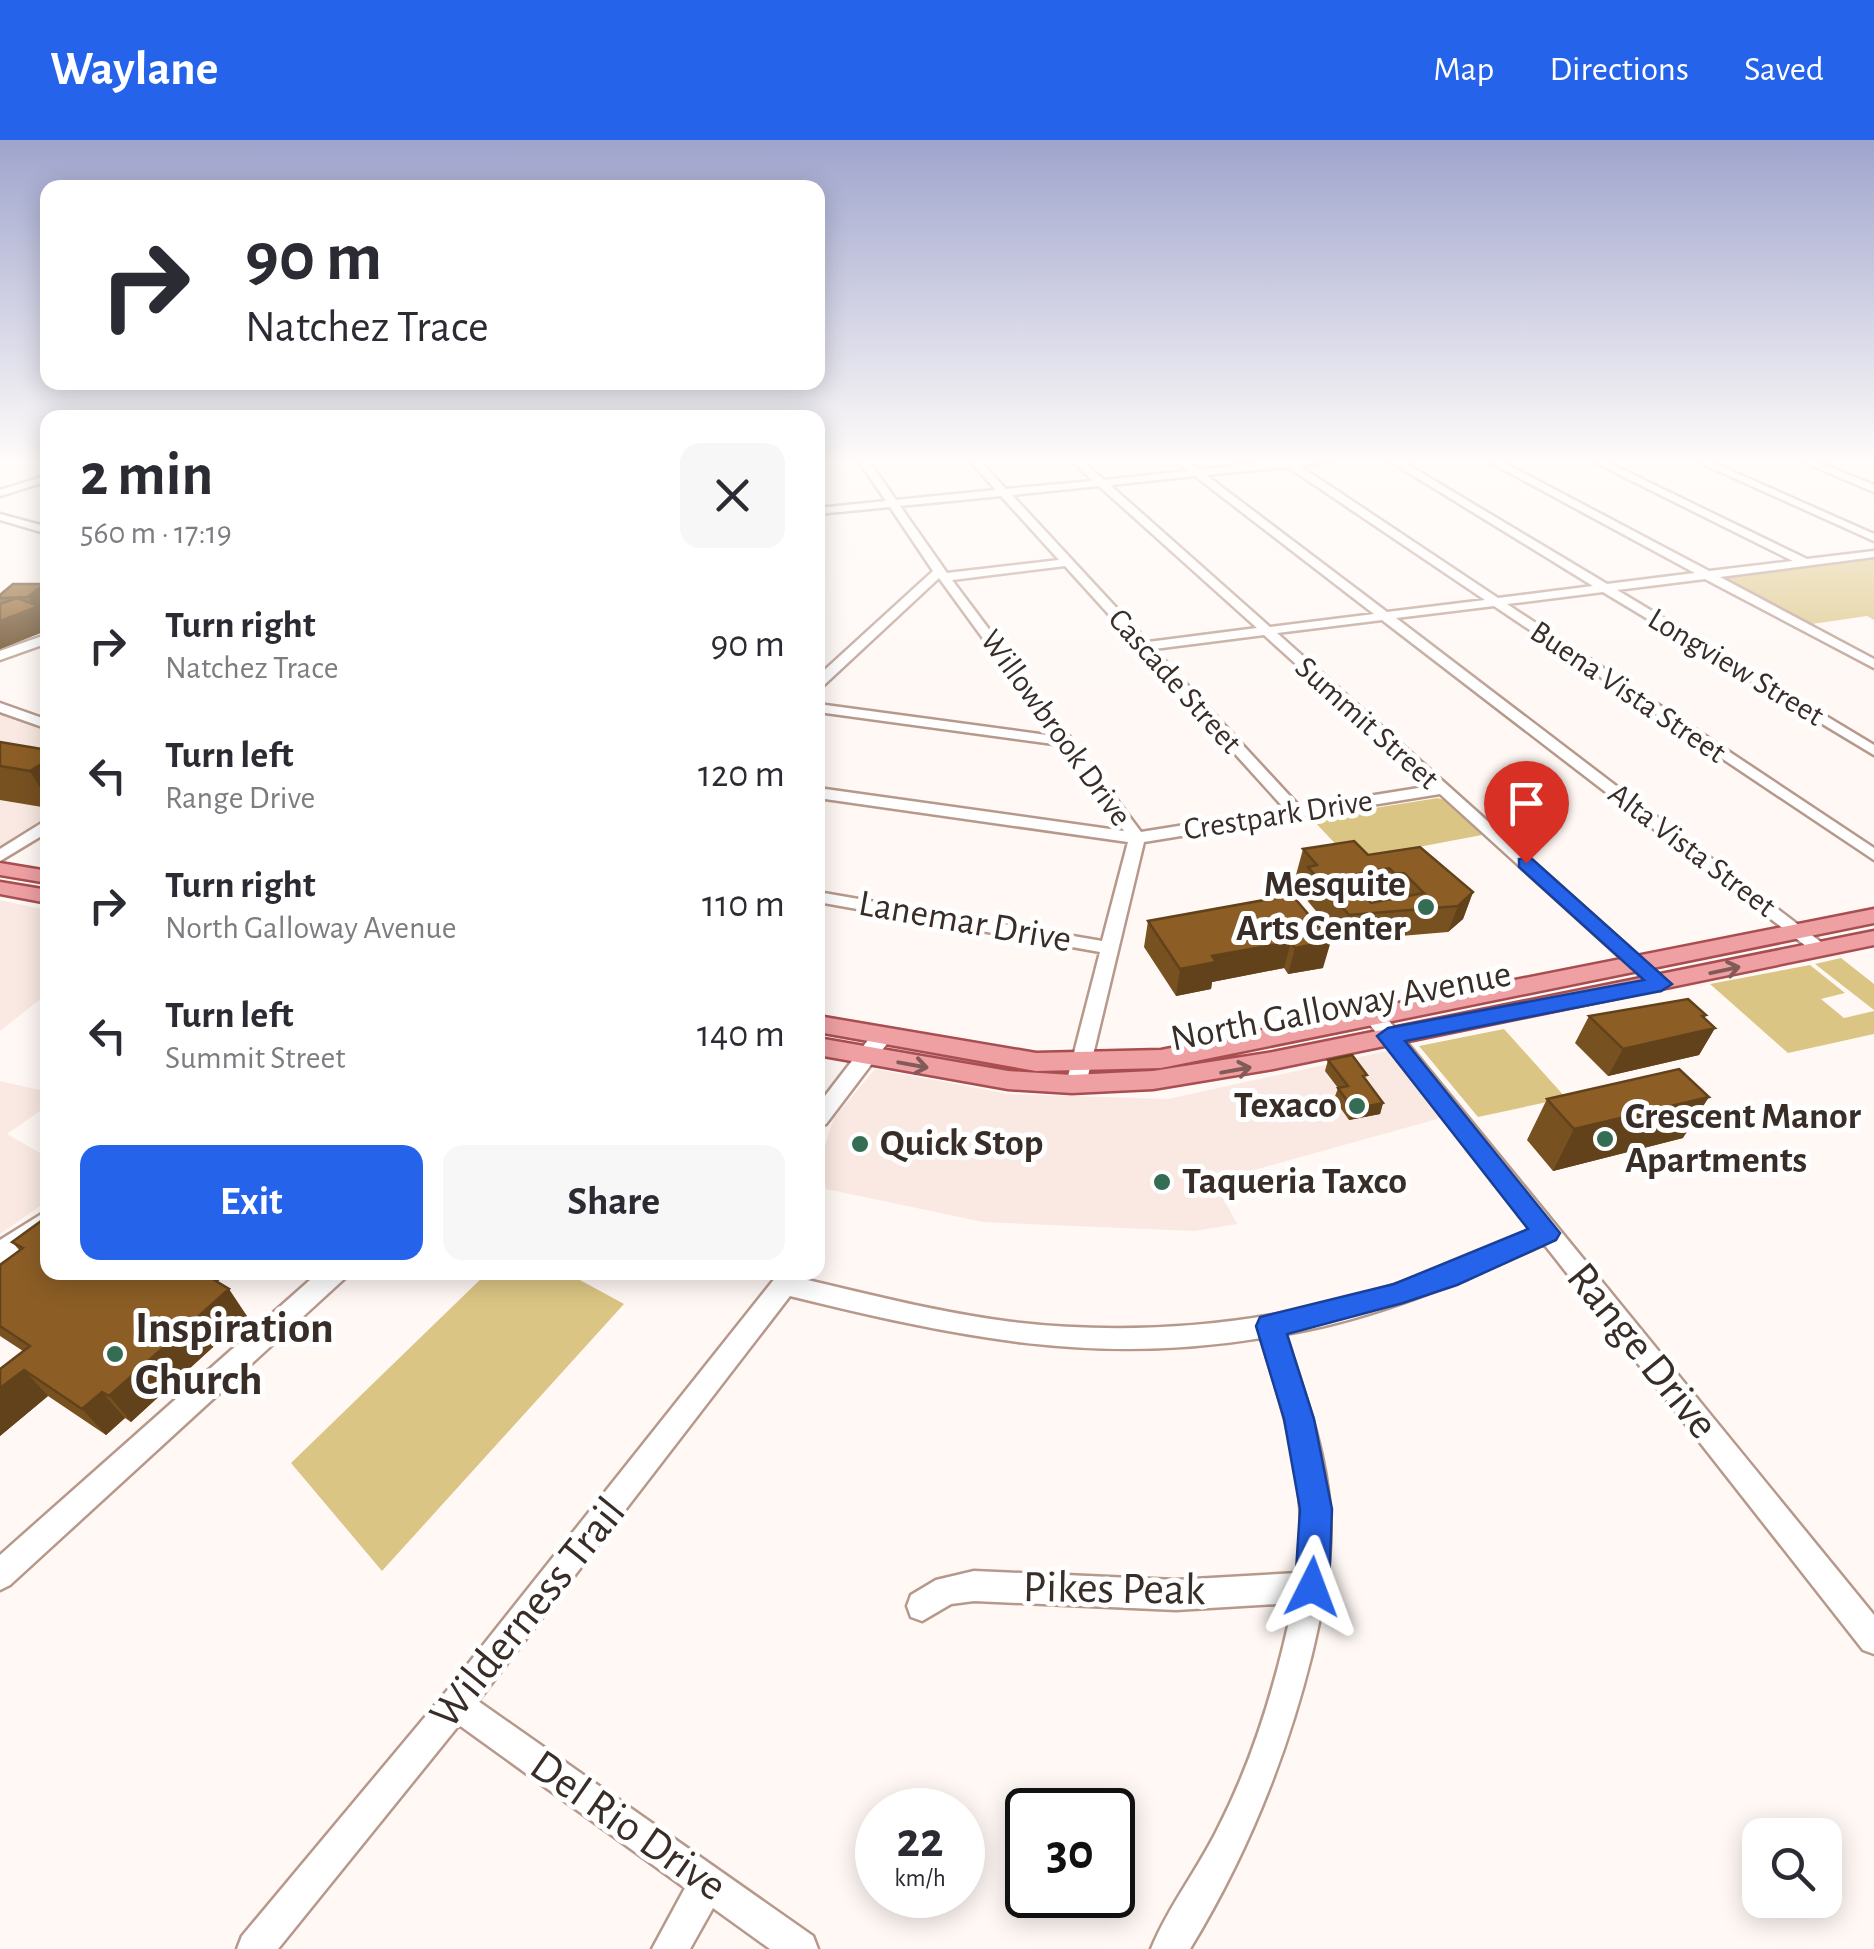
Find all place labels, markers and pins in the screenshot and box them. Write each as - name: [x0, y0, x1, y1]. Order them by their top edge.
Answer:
- pin: [1484, 761, 1569, 864]
- place label: Mesquite Arts Center: [1236, 866, 1407, 948]
- marker: Mesquite Arts Center: [1415, 896, 1437, 918]
- place label: Texaco: [1234, 1087, 1337, 1125]
- marker: Texaco: [1346, 1095, 1368, 1117]
- place label: Crescent Manor Apartments: [1625, 1098, 1862, 1180]
- place label: Quick Stop: [880, 1125, 1043, 1163]
- marker: Crescent Manor Apartments: [1594, 1128, 1616, 1150]
- marker: Quick Stop: [849, 1133, 871, 1155]
- place label: Taqueria Taxco: [1182, 1163, 1407, 1201]
- marker: Taqueria Taxco: [1151, 1171, 1173, 1193]
- place label: Inspiration Church: [135, 1306, 334, 1403]
- marker: Inspiration Church: [104, 1343, 126, 1365]

